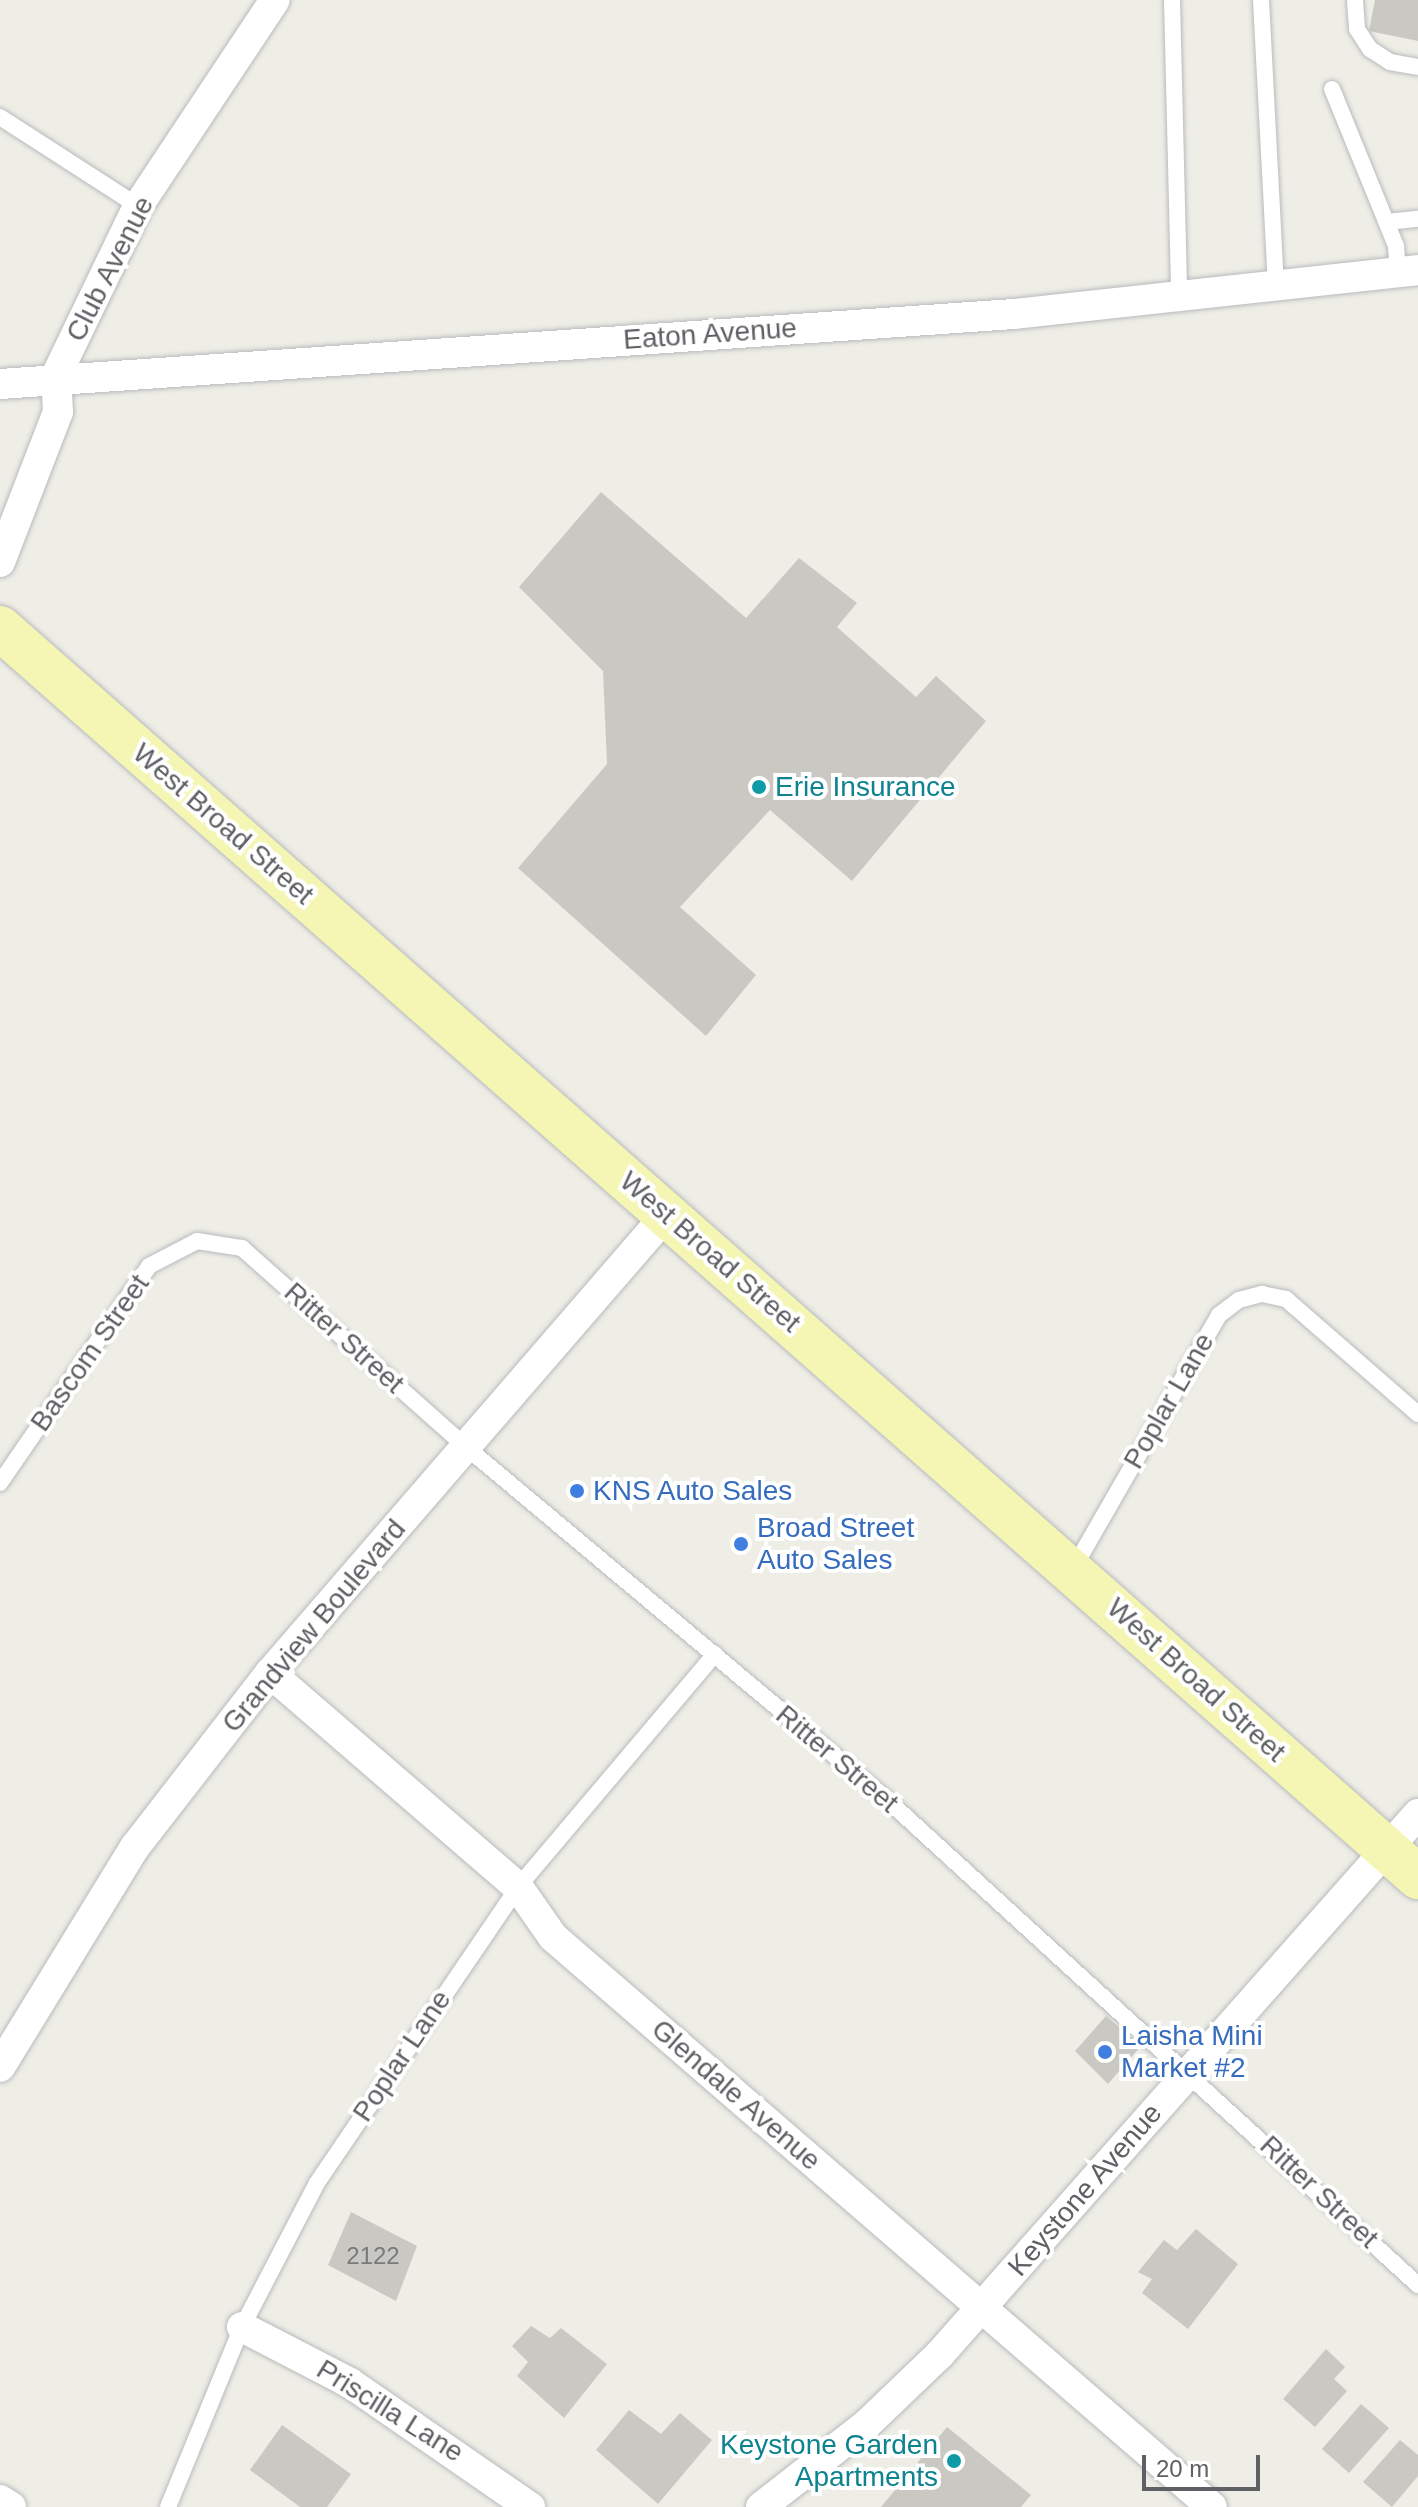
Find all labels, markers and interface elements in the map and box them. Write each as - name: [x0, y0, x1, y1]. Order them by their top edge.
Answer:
- street label: Club Avenue: [59, 190, 161, 348]
- street label: Eaton Avenue: [621, 311, 799, 357]
- street label: West Broad Street: [126, 736, 320, 912]
- place label: Erie Insurance: [775, 770, 956, 804]
- marker: Erie Insurance: [750, 778, 768, 796]
- street label: West Broad Street: [613, 1164, 807, 1340]
- street label: Bascom Street: [24, 1268, 156, 1438]
- street label: Ritter Street: [277, 1276, 411, 1400]
- street label: Poplar Lane: [1117, 1327, 1221, 1475]
- place label: KNS Auto Sales: [593, 1474, 794, 1508]
- marker: KNS Auto Sales: [568, 1482, 586, 1500]
- place label: Broad Street Auto Sales: [757, 1511, 914, 1577]
- street label: Grandview Boulevard: [215, 1513, 413, 1739]
- marker: Broad Street Auto Sales: [732, 1535, 750, 1553]
- street label: West Broad Street: [1100, 1591, 1292, 1769]
- street label: Ritter Street: [769, 1698, 905, 1820]
- street label: Poplar Lane: [346, 1984, 458, 2128]
- street label: Glendale Avenue: [644, 2012, 828, 2178]
- place label: Laisha Mini Market #2: [1121, 2019, 1263, 2085]
- marker: Laisha Mini Market #2: [1096, 2043, 1114, 2061]
- street label: Keystone Avenue: [1000, 2096, 1170, 2284]
- street label: Ritter Street: [1253, 2129, 1385, 2255]
- house number: 2122: [346, 2242, 400, 2270]
- street label: Priscilla Lane: [310, 2353, 470, 2469]
- place label: Keystone Garden Apartments: [720, 2428, 938, 2494]
- scale bar: [1146, 2439, 1264, 2489]
- marker: Keystone Garden Apartments: [945, 2452, 963, 2470]
- text: 20 m: [1156, 2455, 1209, 2482]

